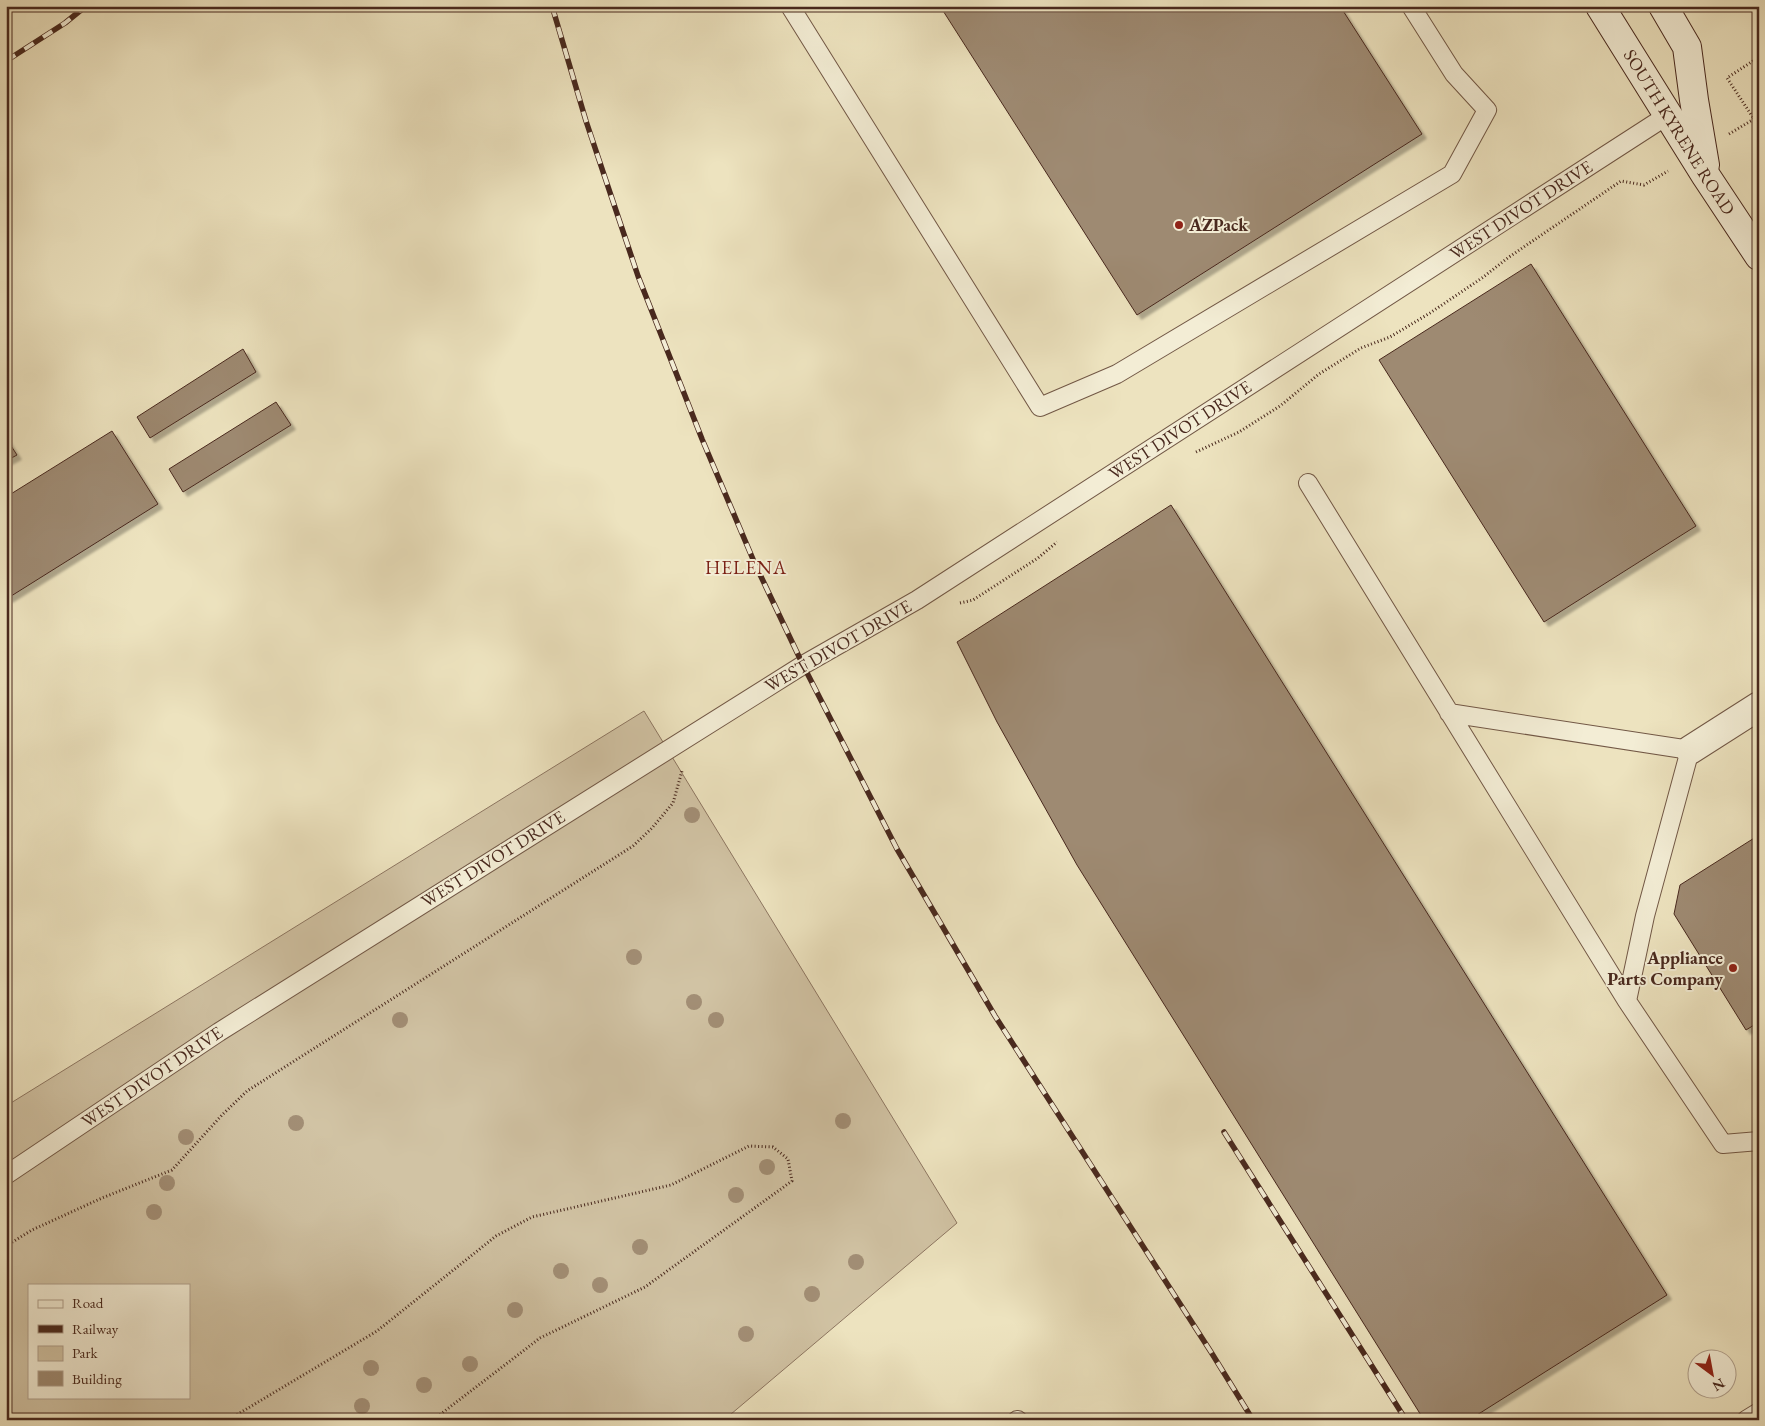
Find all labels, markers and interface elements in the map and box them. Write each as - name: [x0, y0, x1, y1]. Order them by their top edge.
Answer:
- street label: SOUTH KYRENE ROAD: [1619, 45, 1741, 219]
- street label: WEST DIVOT DRIVE: [1445, 155, 1596, 264]
- place label: AZPack: [1188, 213, 1249, 236]
- marker: AZPack: [1173, 219, 1185, 231]
- street label: WEST DIVOT DRIVE: [1104, 375, 1255, 484]
- district label: HELENA: [705, 555, 787, 580]
- street label: WEST DIVOT DRIVE: [760, 594, 915, 697]
- street label: WEST DIVOT DRIVE: [416, 805, 569, 912]
- place label: Appliance Parts Company: [1607, 946, 1723, 990]
- marker: Appliance Parts Company: [1727, 962, 1739, 974]
- street label: WEST DIVOT DRIVE: [77, 1021, 227, 1132]
- legend: [28, 1284, 190, 1398]
- text: Road: [72, 1293, 104, 1312]
- text: Railway: [72, 1319, 119, 1338]
- text: Park: [72, 1343, 99, 1362]
- north arrow: [1688, 1348, 1738, 1398]
- text: Building: [72, 1369, 122, 1388]
- text: N: [1709, 1374, 1728, 1396]

